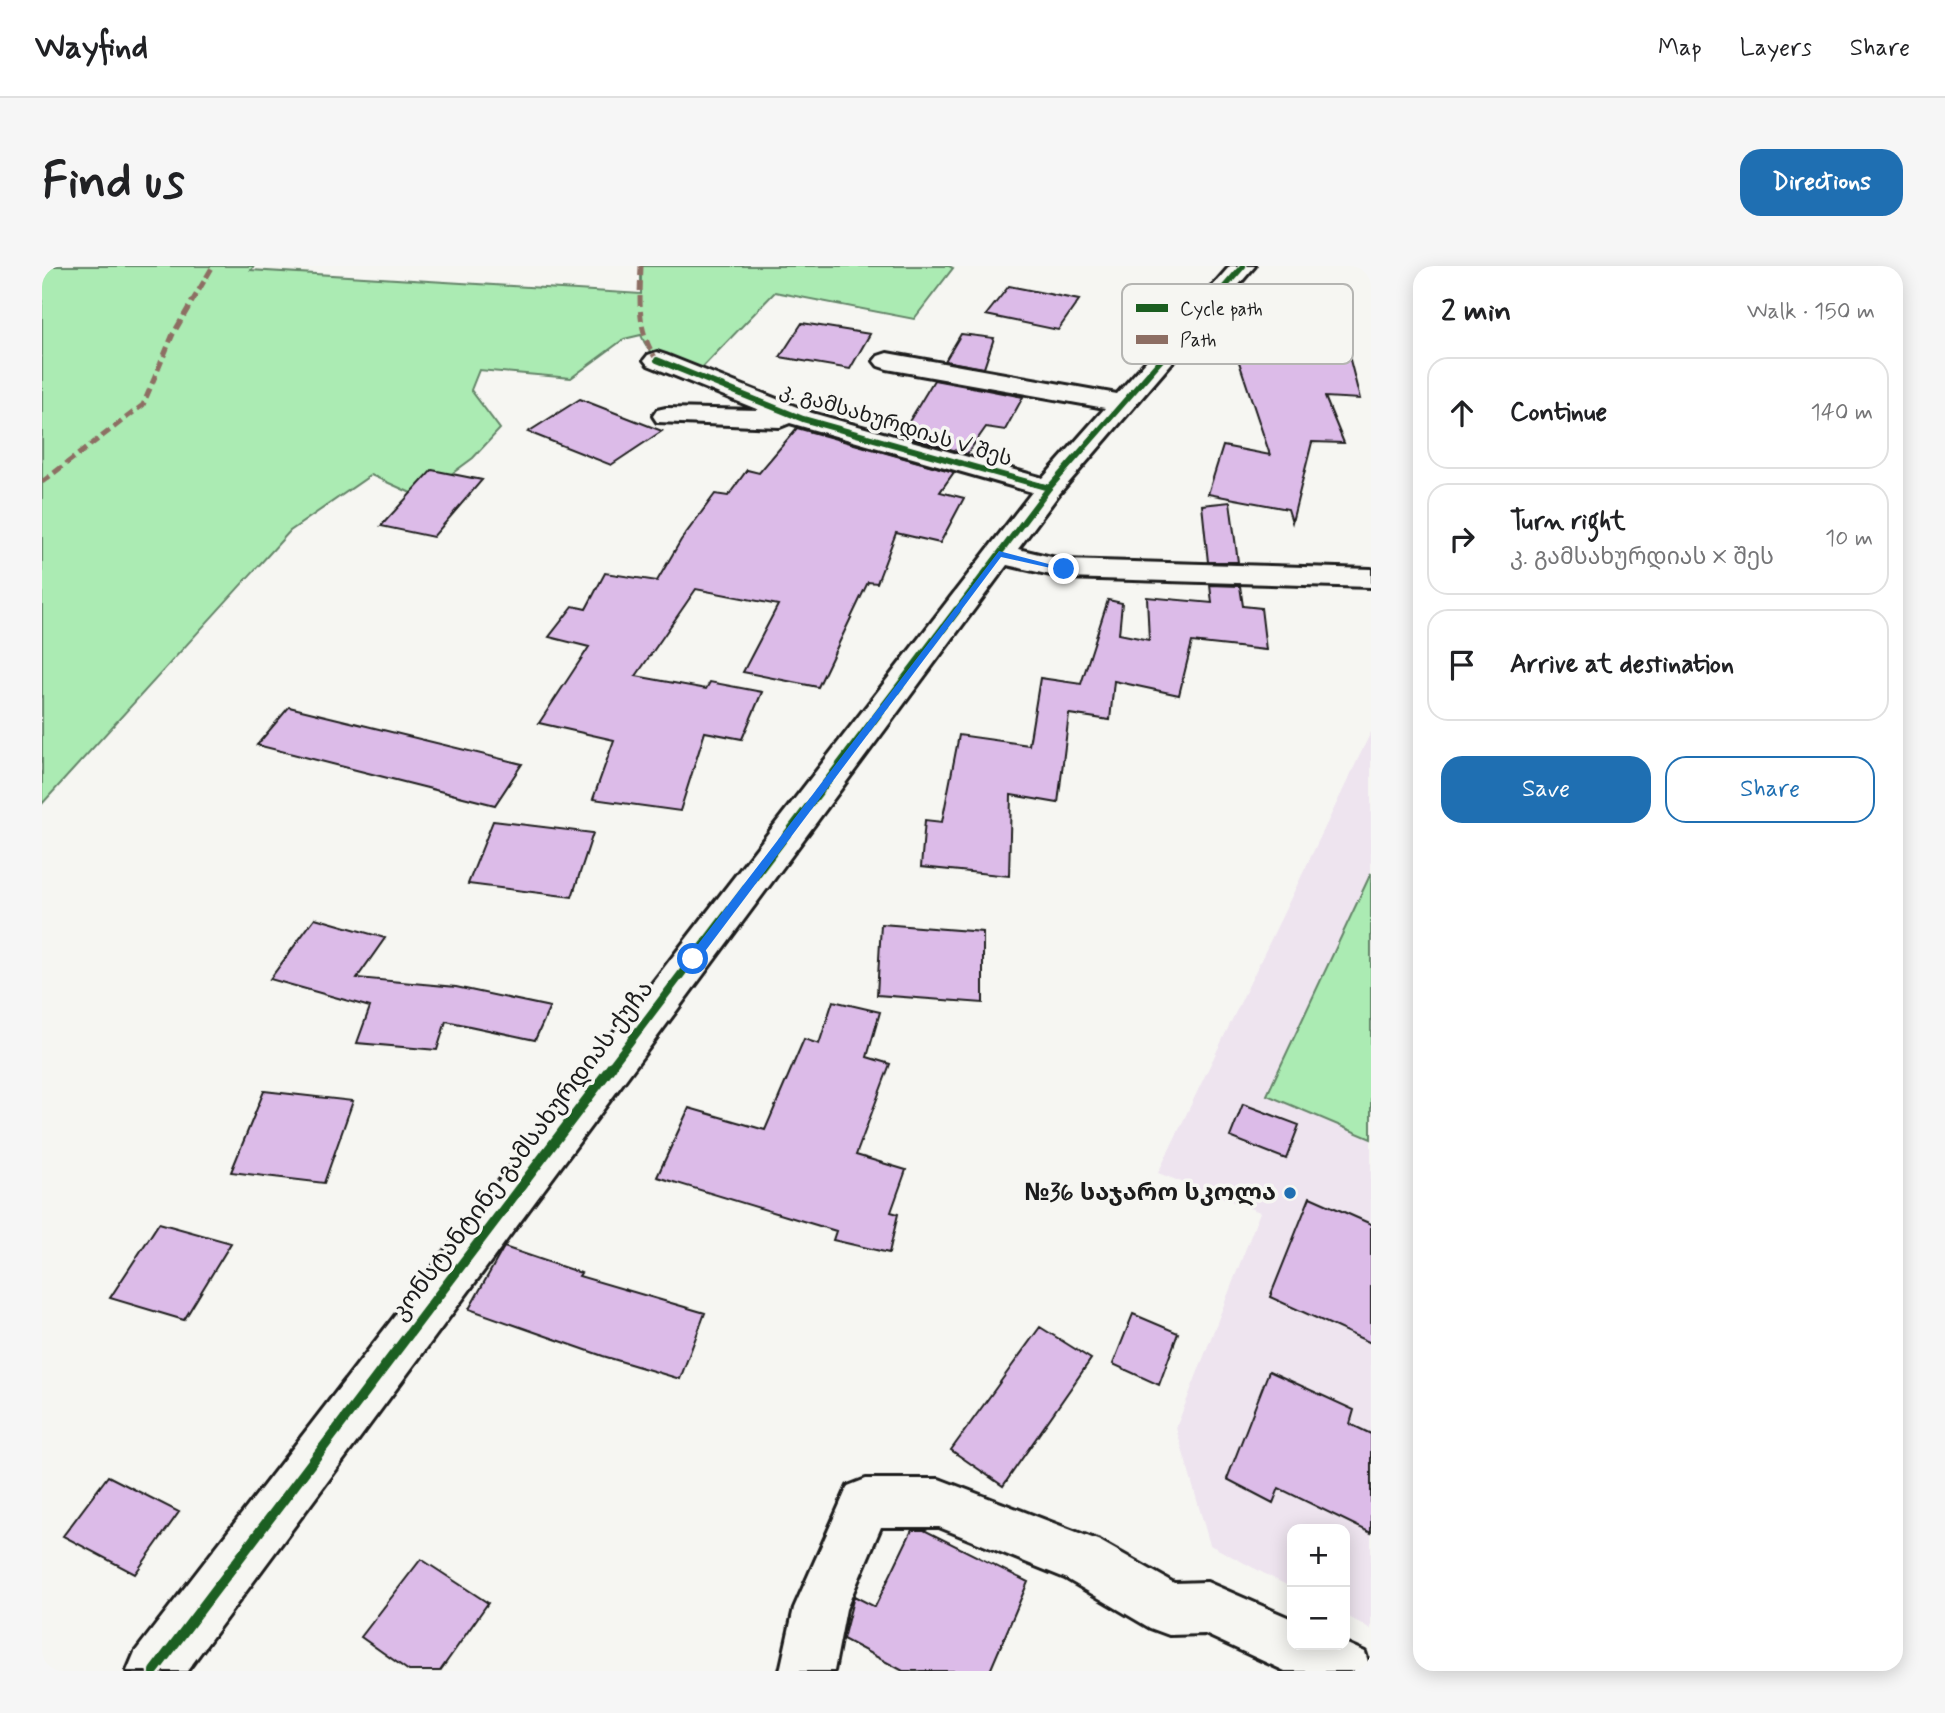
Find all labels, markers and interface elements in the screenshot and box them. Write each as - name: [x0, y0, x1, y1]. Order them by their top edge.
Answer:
- text: Wayfind: [35, 26, 148, 70]
- text: Map: [1658, 33, 1702, 64]
- text: Layers: [1740, 33, 1812, 64]
- text: Share: [1850, 33, 1910, 64]
- button: Directions: [1740, 149, 1903, 216]
- text: Find us: [42, 150, 185, 215]
- legend: [1122, 284, 1353, 364]
- text: 2 min: [1441, 292, 1511, 331]
- text: Cycle path: [1180, 297, 1263, 322]
- text: Walk · 150 m: [1747, 297, 1875, 327]
- text: Path: [1180, 328, 1217, 353]
- street label: კ. გამსახურდიას V შეს: [776, 376, 1016, 474]
- icon: ahead: [1443, 394, 1481, 432]
- text: Continue: [1510, 396, 1607, 430]
- text: 140 m: [1810, 398, 1873, 428]
- text: Turn right: [1510, 505, 1626, 539]
- icon: right: [1443, 520, 1481, 558]
- text: 10 m: [1825, 524, 1873, 554]
- text: კ. გამსახურდიას X შეს: [1510, 543, 1774, 573]
- route end: [1048, 553, 1079, 584]
- icon: arrive: [1443, 646, 1481, 684]
- text: Arrive at destination: [1510, 648, 1734, 682]
- button: Save: [1441, 756, 1651, 823]
- button: Share: [1665, 756, 1875, 823]
- route start: [677, 943, 708, 974]
- street label: კონსტანტინე გამსახურდიას ქუჩა: [385, 975, 661, 1327]
- place label: №36 საჯარო სკოლა: [1024, 1178, 1276, 1209]
- marker: №36 საჯარო სკოლა: [1282, 1185, 1298, 1201]
- map controls: [1287, 1524, 1350, 1650]
- button: +: [1287, 1524, 1350, 1587]
- button: −: [1287, 1587, 1350, 1650]

